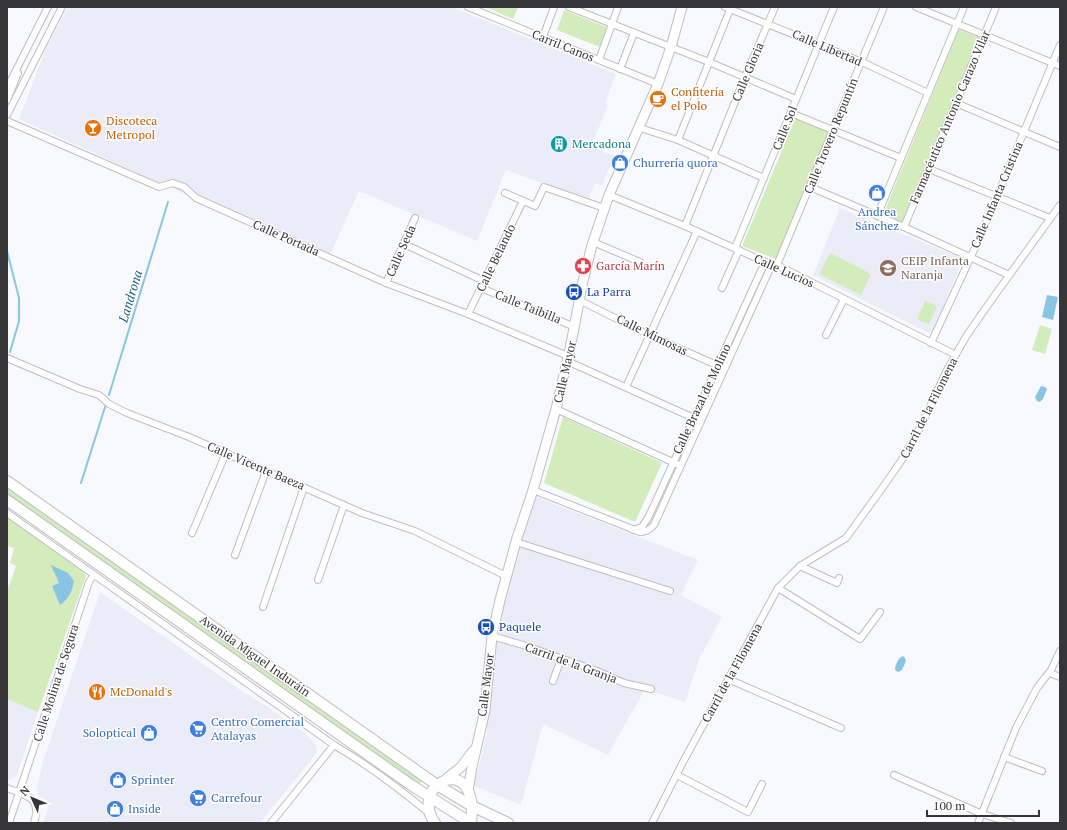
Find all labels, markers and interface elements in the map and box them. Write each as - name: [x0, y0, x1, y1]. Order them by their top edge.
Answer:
- street label: Carril Canos: [530, 26, 597, 65]
- street label: Calle Libertad: [790, 26, 865, 69]
- street label: Farmacéutico Antonio Carazo Vilar: [906, 28, 993, 206]
- street label: Calle Gloria: [728, 40, 767, 104]
- street label: Calle Trovero Repuntín: [800, 76, 861, 196]
- place label: Confitería el Polo: [671, 84, 724, 113]
- cafe icon: Confitería el Polo: [648, 89, 668, 109]
- street label: Calle Sol: [769, 103, 800, 152]
- place label: Discoteca Metropol: [106, 113, 157, 142]
- bar icon: Discoteca Metropol: [83, 118, 103, 138]
- building icon: Mercadona: [549, 134, 569, 154]
- place label: Mercadona: [572, 136, 631, 151]
- street label: Calle Infanta Cristina: [967, 139, 1026, 250]
- shop icon: Churrería quora: [610, 153, 630, 173]
- place label: Churrería quora: [633, 155, 718, 170]
- shop icon: Andrea Sánchez: [867, 183, 887, 203]
- place label: Andrea Sánchez: [855, 204, 899, 233]
- street label: Calle Portada: [251, 216, 322, 259]
- street label: Calle Belando: [473, 221, 519, 294]
- street label: Calle Seda: [382, 223, 419, 279]
- street label: Calle Lucios: [752, 251, 817, 291]
- place label: CEIP Infanta Naranja: [901, 253, 969, 282]
- pharmacy icon: García Marín: [573, 256, 593, 276]
- place label: García Marín: [596, 258, 665, 273]
- school or university icon: CEIP Infanta Naranja: [878, 258, 898, 278]
- water label: Landrona: [113, 268, 146, 325]
- bus stop icon: La Parra: [564, 282, 584, 302]
- place label: La Parra: [587, 284, 631, 299]
- street label: Calle Taibilla: [493, 286, 564, 327]
- street label: Calle Mimosas: [614, 311, 690, 358]
- street label: Calle Mayor: [550, 339, 579, 405]
- street label: Calle Brazal de Molino: [669, 341, 734, 456]
- street label: Carril de la Filomena: [897, 355, 961, 461]
- street label: Calle Vicente Baeza: [205, 438, 307, 493]
- street label: Avenida Miguel Induráin: [197, 612, 314, 700]
- bus stop icon: Paquele: [476, 617, 496, 637]
- place label: Paquele: [499, 619, 541, 634]
- street label: Carril de la Filomena: [698, 620, 765, 725]
- street label: Calle Molina de Segura: [29, 622, 82, 743]
- street label: Carril de la Granja: [523, 639, 619, 686]
- street label: Calle Mayor: [474, 652, 497, 717]
- restaurant icon: McDonald's: [87, 682, 107, 702]
- place label: McDonald's: [110, 684, 172, 699]
- place label: Centro Comercial Atalayas: [211, 714, 305, 743]
- supermarket icon: Centro Comercial Atalayas: [188, 719, 208, 739]
- shop icon: Soloptical: [139, 723, 159, 743]
- place label: Soloptical: [83, 725, 136, 740]
- shop icon: Sprinter: [108, 770, 128, 790]
- place label: Sprinter: [131, 772, 175, 787]
- north arrow: [12, 778, 52, 818]
- text: N: [17, 783, 33, 799]
- supermarket icon: Carrefour: [188, 788, 208, 808]
- place label: Carrefour: [211, 790, 262, 805]
- scale bar: [927, 792, 1039, 818]
- text: 100 m: [933, 798, 966, 813]
- shop icon: Inside: [105, 799, 125, 819]
- place label: Inside: [128, 801, 161, 816]

